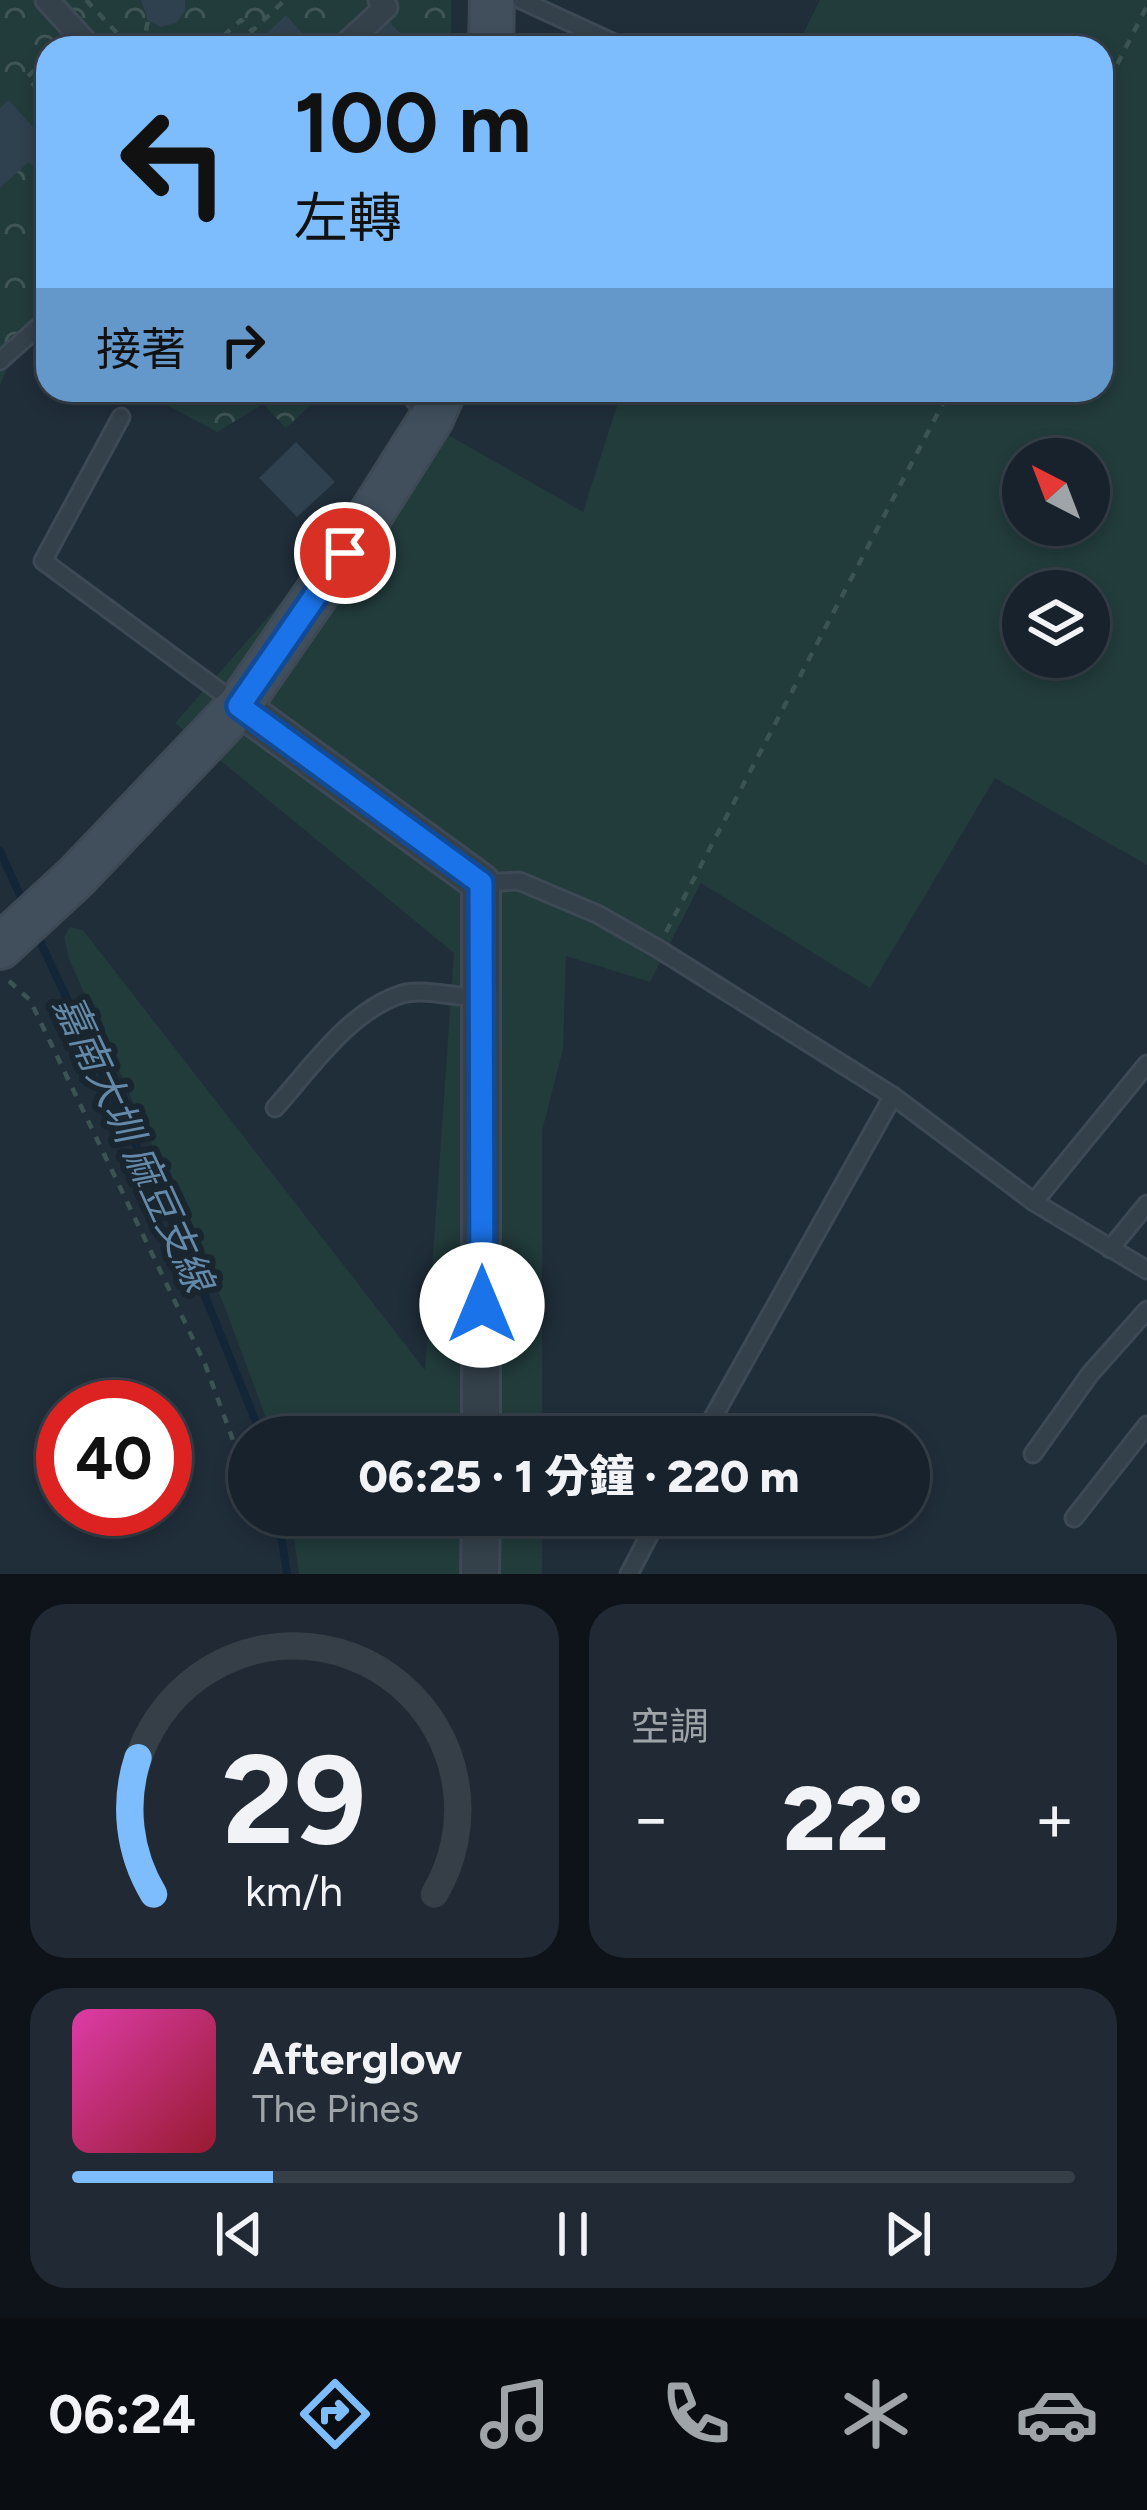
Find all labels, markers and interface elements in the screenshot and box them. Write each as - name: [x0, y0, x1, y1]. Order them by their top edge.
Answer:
- text: 100 m: [294, 72, 532, 173]
- icon: left: [96, 84, 252, 240]
- text: 左轉: [294, 186, 402, 251]
- icon: right: [210, 312, 276, 378]
- text: 接著: [96, 322, 186, 376]
- north arrow: [1002, 438, 1110, 546]
- map controls: [1002, 438, 1110, 678]
- pin: [294, 502, 396, 604]
- icon: arrive: [312, 520, 378, 586]
- button: layers: [1002, 570, 1110, 678]
- water label: 嘉南大圳 麻豆支線: [44, 988, 224, 1303]
- position arrow: [419, 1242, 545, 1368]
- speed limit sign: 40: [36, 1380, 192, 1536]
- text: 06:25 · 1 分鐘 · 220 m: [359, 1449, 799, 1503]
- text: 空調: [631, 1703, 709, 1750]
- text: 29: [222, 1724, 367, 1874]
- text: 22°: [783, 1764, 923, 1873]
- text: −: [631, 1778, 672, 1858]
- text: +: [1034, 1778, 1075, 1858]
- text: km/h: [245, 1865, 343, 1917]
- text: Afterglow: [252, 2031, 462, 2085]
- text: The Pines: [252, 2085, 419, 2132]
- icon: previous: [206, 2201, 272, 2267]
- icon: pause: [540, 2201, 606, 2267]
- icon: next: [875, 2201, 941, 2267]
- icon: directions: [293, 2372, 377, 2456]
- icon: music: [473, 2372, 557, 2456]
- icon: phone: [654, 2372, 738, 2456]
- icon: climate: [834, 2372, 918, 2456]
- icon: car: [1015, 2372, 1099, 2456]
- text: 06:24: [48, 2382, 196, 2447]

